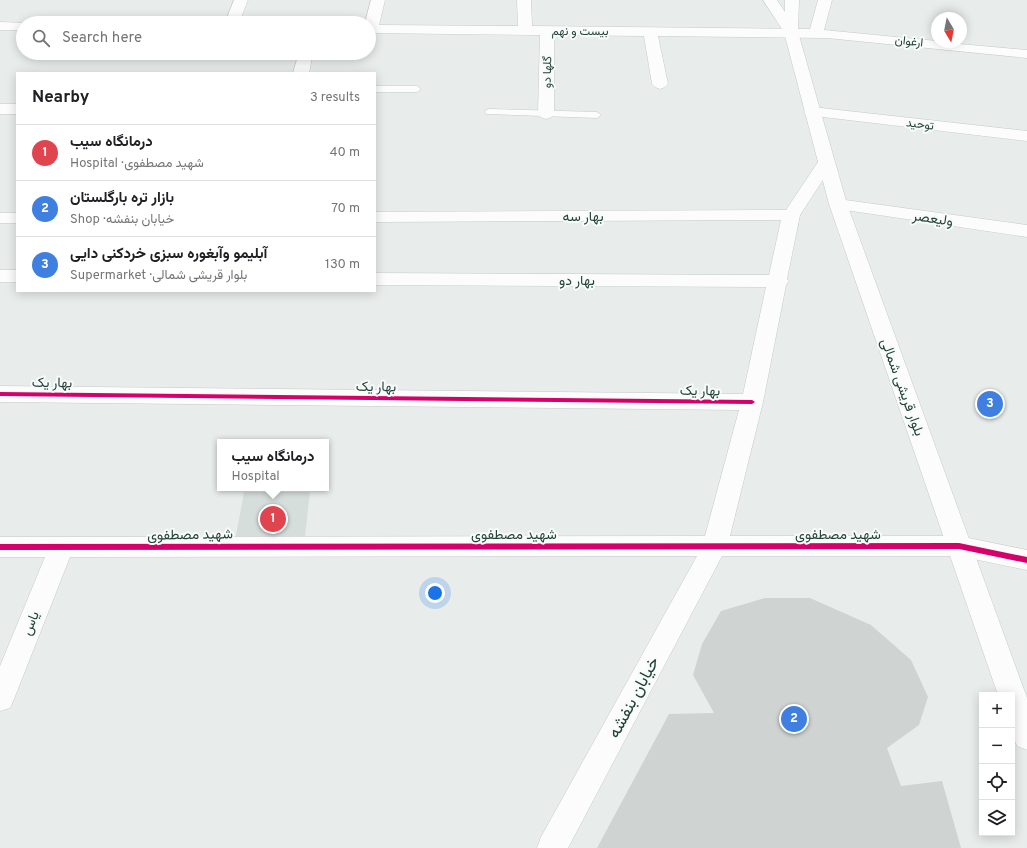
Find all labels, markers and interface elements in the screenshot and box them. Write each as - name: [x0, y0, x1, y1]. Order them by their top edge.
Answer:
- north arrow: [931, 12, 967, 48]
- search box: [16, 16, 376, 60]
- street label: بیست و نهم: [551, 24, 609, 40]
- icon: search: [30, 27, 52, 49]
- text: Search here: [62, 29, 142, 48]
- street label: ارغوان: [894, 33, 924, 51]
- street label: گلها دو: [540, 56, 556, 88]
- text: Nearby: [32, 87, 89, 109]
- text: 3 results: [310, 90, 360, 106]
- street label: توحید: [905, 115, 935, 135]
- text: درمانگاه سیب: [70, 133, 153, 152]
- text: 1: [42, 145, 48, 161]
- text: 40 m: [330, 145, 360, 161]
- text: Hospital · شهید مصطفوی: [70, 156, 204, 172]
- text: بازار تره بارگلستان: [70, 189, 174, 208]
- text: 2: [41, 201, 49, 217]
- text: 70 m: [331, 201, 360, 217]
- street label: ولیعصر: [910, 208, 954, 231]
- street label: بهار سه: [562, 209, 604, 226]
- text: Shop · خیابان بنفشه: [70, 212, 174, 228]
- text: آبلیمو وآبغوره سبزی خردکنی دایی: [70, 245, 267, 264]
- text: 3: [41, 257, 49, 273]
- text: 130 m: [325, 257, 360, 273]
- text: Supermarket · بلوار قریشی شمالی: [70, 268, 247, 284]
- street label: بهار دو: [559, 273, 595, 290]
- street label: بلوار قریشی شمالی: [876, 337, 927, 439]
- street label: بهار یک: [32, 375, 72, 392]
- street label: بهار یک: [356, 379, 396, 396]
- street label: بهار یک: [680, 383, 720, 400]
- pin: 3: [977, 389, 1003, 419]
- popup: [217, 439, 329, 491]
- text: درمانگاه سیب: [232, 448, 314, 467]
- text: Hospital: [232, 469, 280, 485]
- pin: 1: [260, 504, 286, 534]
- street label: شهید مصطفوی: [147, 526, 233, 545]
- street label: شهید مصطفوی: [471, 527, 557, 544]
- street label: شهید مصطفوی: [795, 527, 881, 544]
- your location: [425, 583, 445, 603]
- street label: یاس: [19, 609, 44, 638]
- street label: خیابان بنفشه: [604, 653, 665, 743]
- map controls: [979, 692, 1015, 836]
- button: +: [979, 692, 1015, 728]
- pin: 2: [781, 704, 807, 734]
- button: −: [979, 728, 1015, 764]
- button: locate: [979, 764, 1015, 800]
- button: layers: [979, 800, 1015, 836]

